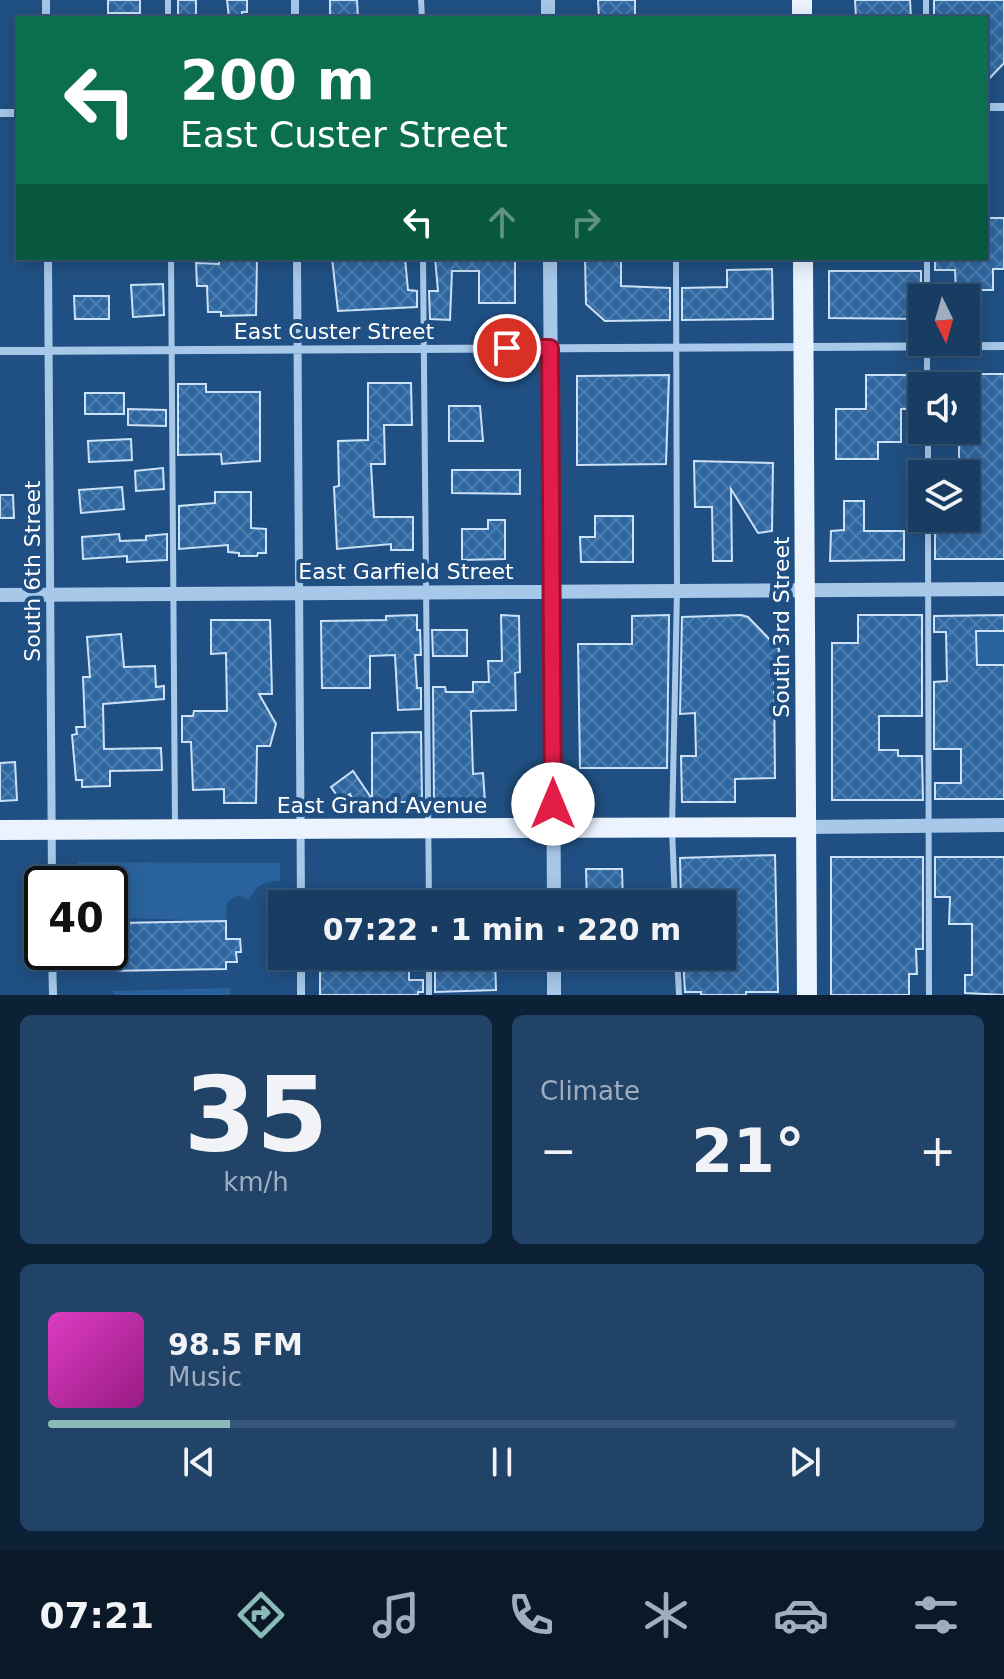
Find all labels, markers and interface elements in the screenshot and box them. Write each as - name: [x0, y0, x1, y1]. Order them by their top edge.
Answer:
- text: 200 m: [180, 47, 375, 112]
- icon: left: [48, 48, 152, 152]
- text: East Custer Street: [180, 114, 508, 155]
- icon: left: [396, 200, 440, 244]
- icon: ahead: [480, 200, 524, 244]
- icon: right: [564, 200, 608, 244]
- north arrow: [908, 284, 980, 356]
- map controls: [908, 284, 980, 532]
- pin: [473, 314, 541, 382]
- street label: East Custer Street: [234, 319, 435, 344]
- icon: arrive: [485, 326, 529, 370]
- button: sound: [908, 372, 980, 444]
- button: layers: [908, 460, 980, 532]
- street label: South 6th Street: [20, 480, 45, 662]
- street label: South 3rd Street: [769, 536, 794, 718]
- street label: East Garfield Street: [298, 559, 514, 584]
- position arrow: [511, 762, 595, 846]
- street label: East Grand Avenue: [277, 793, 487, 818]
- speed limit sign: 40: [24, 866, 128, 970]
- text: 07:22 · 1 min · 220 m: [323, 912, 681, 947]
- text: 35: [184, 1054, 328, 1176]
- text: Climate: [540, 1076, 640, 1106]
- text: 21°: [691, 1116, 805, 1186]
- text: −: [540, 1125, 577, 1176]
- text: +: [919, 1125, 956, 1176]
- text: km/h: [223, 1167, 289, 1197]
- text: 98.5 FM: [168, 1327, 303, 1362]
- text: Music: [168, 1362, 242, 1392]
- icon: previous: [177, 1440, 221, 1484]
- icon: pause: [480, 1440, 524, 1484]
- icon: next: [783, 1440, 827, 1484]
- icon: directions: [233, 1587, 289, 1643]
- icon: music: [368, 1587, 424, 1643]
- icon: phone: [503, 1587, 559, 1643]
- icon: climate: [638, 1587, 694, 1643]
- icon: car: [773, 1587, 829, 1643]
- icon: filters: [908, 1587, 964, 1643]
- text: 07:21: [40, 1595, 154, 1636]

